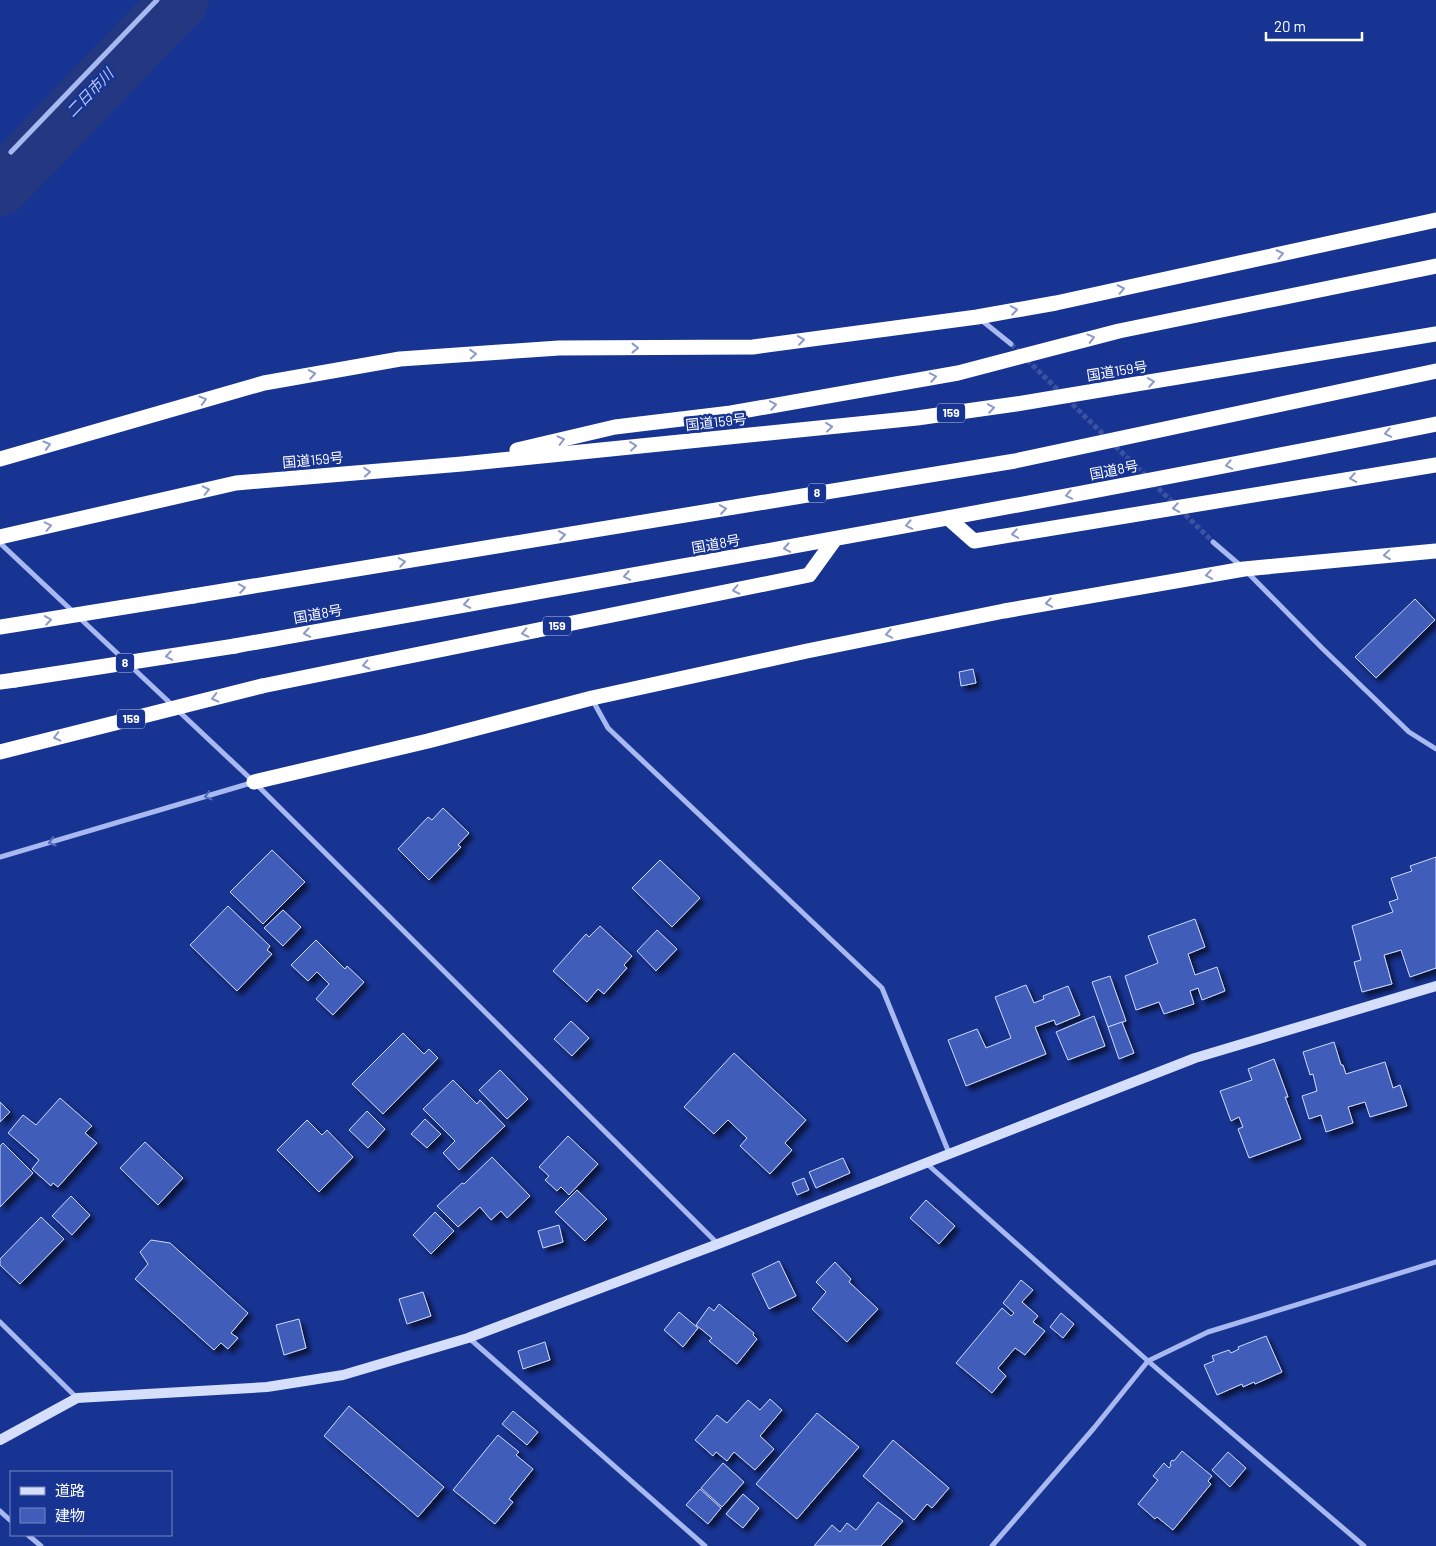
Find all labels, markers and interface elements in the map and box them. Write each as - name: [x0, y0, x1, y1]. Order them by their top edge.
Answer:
- scale bar: [1266, 10, 1362, 42]
- text: 20 m: [1274, 17, 1306, 35]
- water label: 二日市川: [62, 63, 118, 120]
- one-way arrow: [1275, 249, 1284, 260]
- one-way arrow: [1116, 284, 1125, 295]
- one-way arrow: [1010, 306, 1019, 316]
- one-way arrow: [1086, 334, 1094, 344]
- one-way arrow: [797, 336, 806, 346]
- one-way arrow: [632, 342, 640, 353]
- one-way arrow: [469, 348, 477, 359]
- street label: 国道159号: [1085, 357, 1149, 384]
- one-way arrow: [308, 370, 316, 380]
- one-way arrow: [928, 373, 937, 383]
- one-way arrow: [1147, 377, 1155, 387]
- one-way arrow: [198, 396, 207, 406]
- one-way arrow: [768, 401, 777, 411]
- road number: 159: [937, 403, 965, 422]
- one-way arrow: [986, 403, 995, 413]
- street label: 国道159号: [685, 410, 747, 433]
- one-way arrow: [826, 422, 834, 433]
- one-way arrow: [1384, 428, 1393, 438]
- one-way arrow: [556, 435, 565, 446]
- one-way arrow: [42, 440, 51, 451]
- one-way arrow: [629, 441, 637, 452]
- street label: 国道159号: [282, 448, 344, 471]
- street label: 国道8号: [1088, 456, 1140, 483]
- one-way arrow: [1224, 459, 1233, 470]
- one-way arrow: [364, 467, 372, 478]
- one-way arrow: [1349, 473, 1358, 483]
- road number: 8: [808, 483, 826, 502]
- one-way arrow: [202, 485, 211, 496]
- one-way arrow: [1065, 490, 1074, 500]
- one-way arrow: [1171, 502, 1180, 512]
- one-way arrow: [719, 504, 727, 515]
- one-way arrow: [905, 520, 914, 530]
- one-way arrow: [43, 521, 52, 532]
- one-way arrow: [1011, 529, 1020, 539]
- one-way arrow: [558, 531, 567, 541]
- street label: 国道8号: [690, 531, 742, 556]
- one-way arrow: [783, 542, 791, 552]
- one-way arrow: [1383, 550, 1391, 561]
- one-way arrow: [397, 557, 406, 567]
- one-way arrow: [623, 570, 631, 581]
- one-way arrow: [1204, 570, 1213, 580]
- one-way arrow: [237, 584, 246, 594]
- one-way arrow: [732, 584, 740, 595]
- one-way arrow: [1044, 598, 1053, 608]
- one-way arrow: [463, 599, 471, 609]
- street label: 国道8号: [292, 601, 344, 626]
- one-way arrow: [44, 615, 52, 625]
- road number: 159: [543, 616, 571, 636]
- one-way arrow: [303, 627, 311, 637]
- one-way arrow: [521, 627, 530, 637]
- one-way arrow: [885, 629, 894, 639]
- one-way arrow: [165, 650, 174, 660]
- road number: 8: [116, 654, 134, 672]
- one-way arrow: [362, 659, 371, 670]
- one-way arrow: [210, 692, 219, 703]
- road number: 159: [117, 710, 145, 729]
- one-way arrow: [53, 731, 61, 742]
- one-way arrow: [204, 790, 212, 800]
- one-way arrow: [48, 836, 56, 846]
- legend: [10, 1471, 172, 1536]
- text: 道路: [55, 1481, 85, 1499]
- text: 建物: [55, 1506, 85, 1524]

